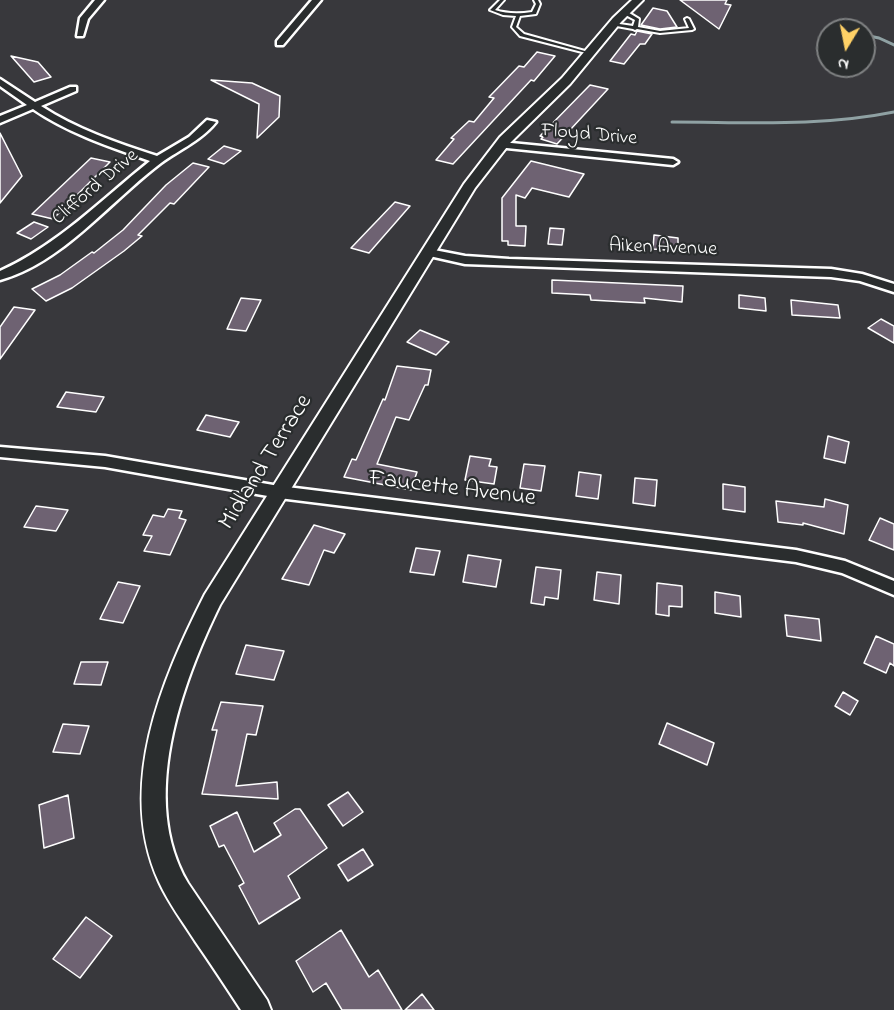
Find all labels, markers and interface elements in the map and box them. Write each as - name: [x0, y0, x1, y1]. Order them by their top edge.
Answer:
- north arrow: [816, 18, 876, 78]
- text: N: [836, 51, 851, 77]
- street label: Floyd Drive: [540, 120, 638, 152]
- street label: Clifford Drive: [48, 145, 144, 231]
- street label: Aiken Avenue: [608, 235, 718, 263]
- street label: Midland Terrace: [214, 390, 320, 536]
- street label: Faucette Avenue: [367, 465, 537, 515]

